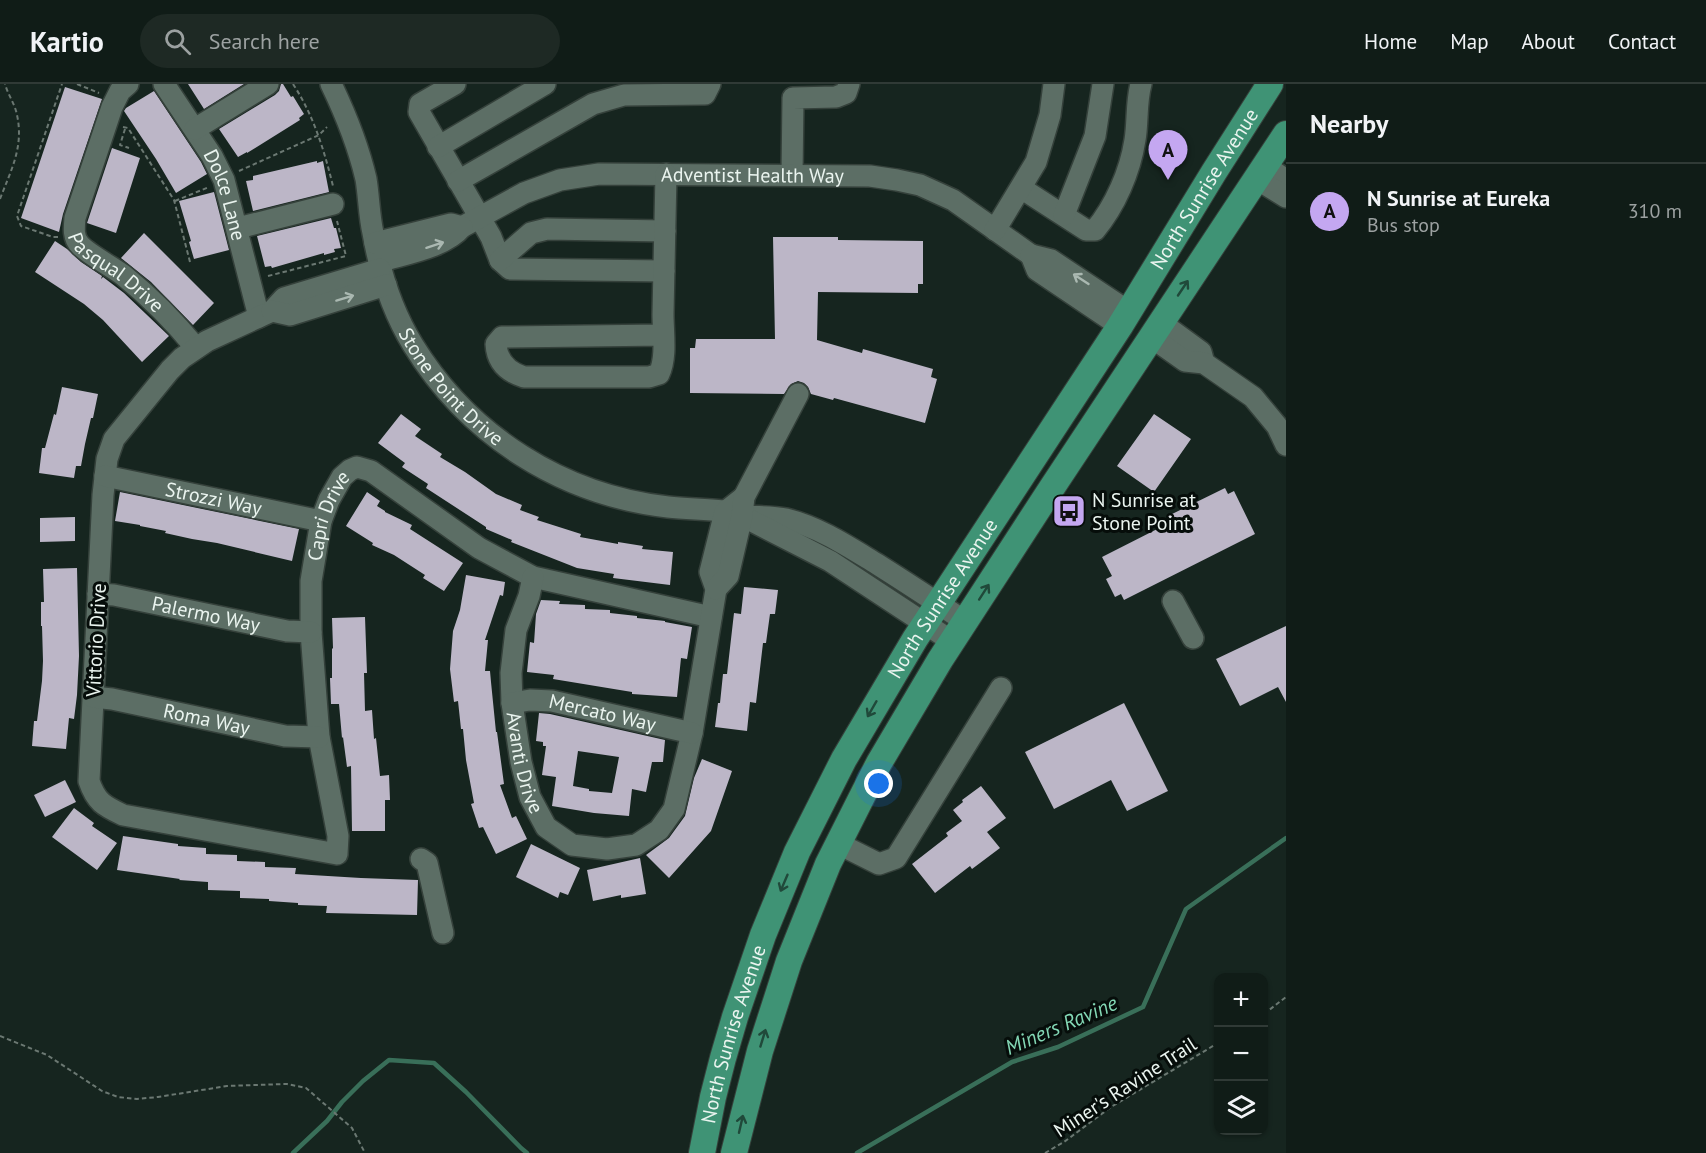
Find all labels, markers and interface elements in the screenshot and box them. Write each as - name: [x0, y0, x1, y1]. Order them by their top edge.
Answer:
- search box: [140, 14, 560, 68]
- text: Kartio: [30, 23, 104, 60]
- icon: search: [161, 25, 194, 58]
- text: Search here: [209, 27, 320, 55]
- text: Home: [1364, 28, 1417, 55]
- text: Map: [1450, 28, 1489, 55]
- text: About: [1522, 28, 1575, 55]
- text: Contact: [1608, 28, 1676, 55]
- street label: North Sunrise Avenue: [1146, 104, 1264, 274]
- text: Nearby: [1310, 107, 1388, 140]
- pin: A: [1148, 130, 1188, 180]
- street label: Dolce Lane: [198, 145, 252, 243]
- street label: Adventist Health Way: [661, 161, 845, 189]
- text: N Sunrise at Eureka: [1367, 184, 1550, 212]
- text: A: [1323, 198, 1336, 224]
- text: 310 m: [1628, 198, 1682, 224]
- text: Bus stop: [1367, 212, 1440, 238]
- street label: Pasqual Drive: [62, 229, 170, 318]
- one-way arrow: [425, 238, 444, 249]
- one-way arrow: [1073, 273, 1089, 285]
- one-way arrow: [1177, 280, 1189, 297]
- one-way arrow: [335, 292, 354, 303]
- street label: Stone Point Drive: [393, 323, 509, 451]
- street label: Capri Drive: [302, 464, 355, 563]
- street label: Strozzi Way: [163, 476, 265, 521]
- place label: N Sunrise at Stone Point: [1092, 487, 1196, 536]
- bus stop icon: N Sunrise at Stone Point: [1051, 493, 1087, 529]
- street label: North Sunrise Avenue: [882, 514, 1003, 683]
- street label: Vittorio Drive: [80, 582, 112, 699]
- one-way arrow: [978, 584, 991, 601]
- street label: Palermo Way: [149, 590, 263, 638]
- street label: Mercato Way: [546, 688, 659, 737]
- street label: Roma Way: [161, 697, 253, 741]
- one-way arrow: [866, 700, 878, 717]
- street label: Avanti Drive: [500, 710, 549, 818]
- your location: [864, 769, 893, 798]
- one-way arrow: [778, 873, 789, 892]
- street label: North Sunrise Avenue: [695, 941, 772, 1126]
- map controls: [1214, 973, 1268, 1135]
- button: +: [1214, 973, 1268, 1027]
- water label: Miners Ravine: [1001, 989, 1122, 1061]
- button: −: [1214, 1027, 1268, 1081]
- one-way arrow: [759, 1029, 770, 1048]
- street label: Miner's Ravine Trail: [1049, 1031, 1202, 1143]
- button: layers: [1214, 1081, 1268, 1135]
- one-way arrow: [736, 1115, 747, 1134]

